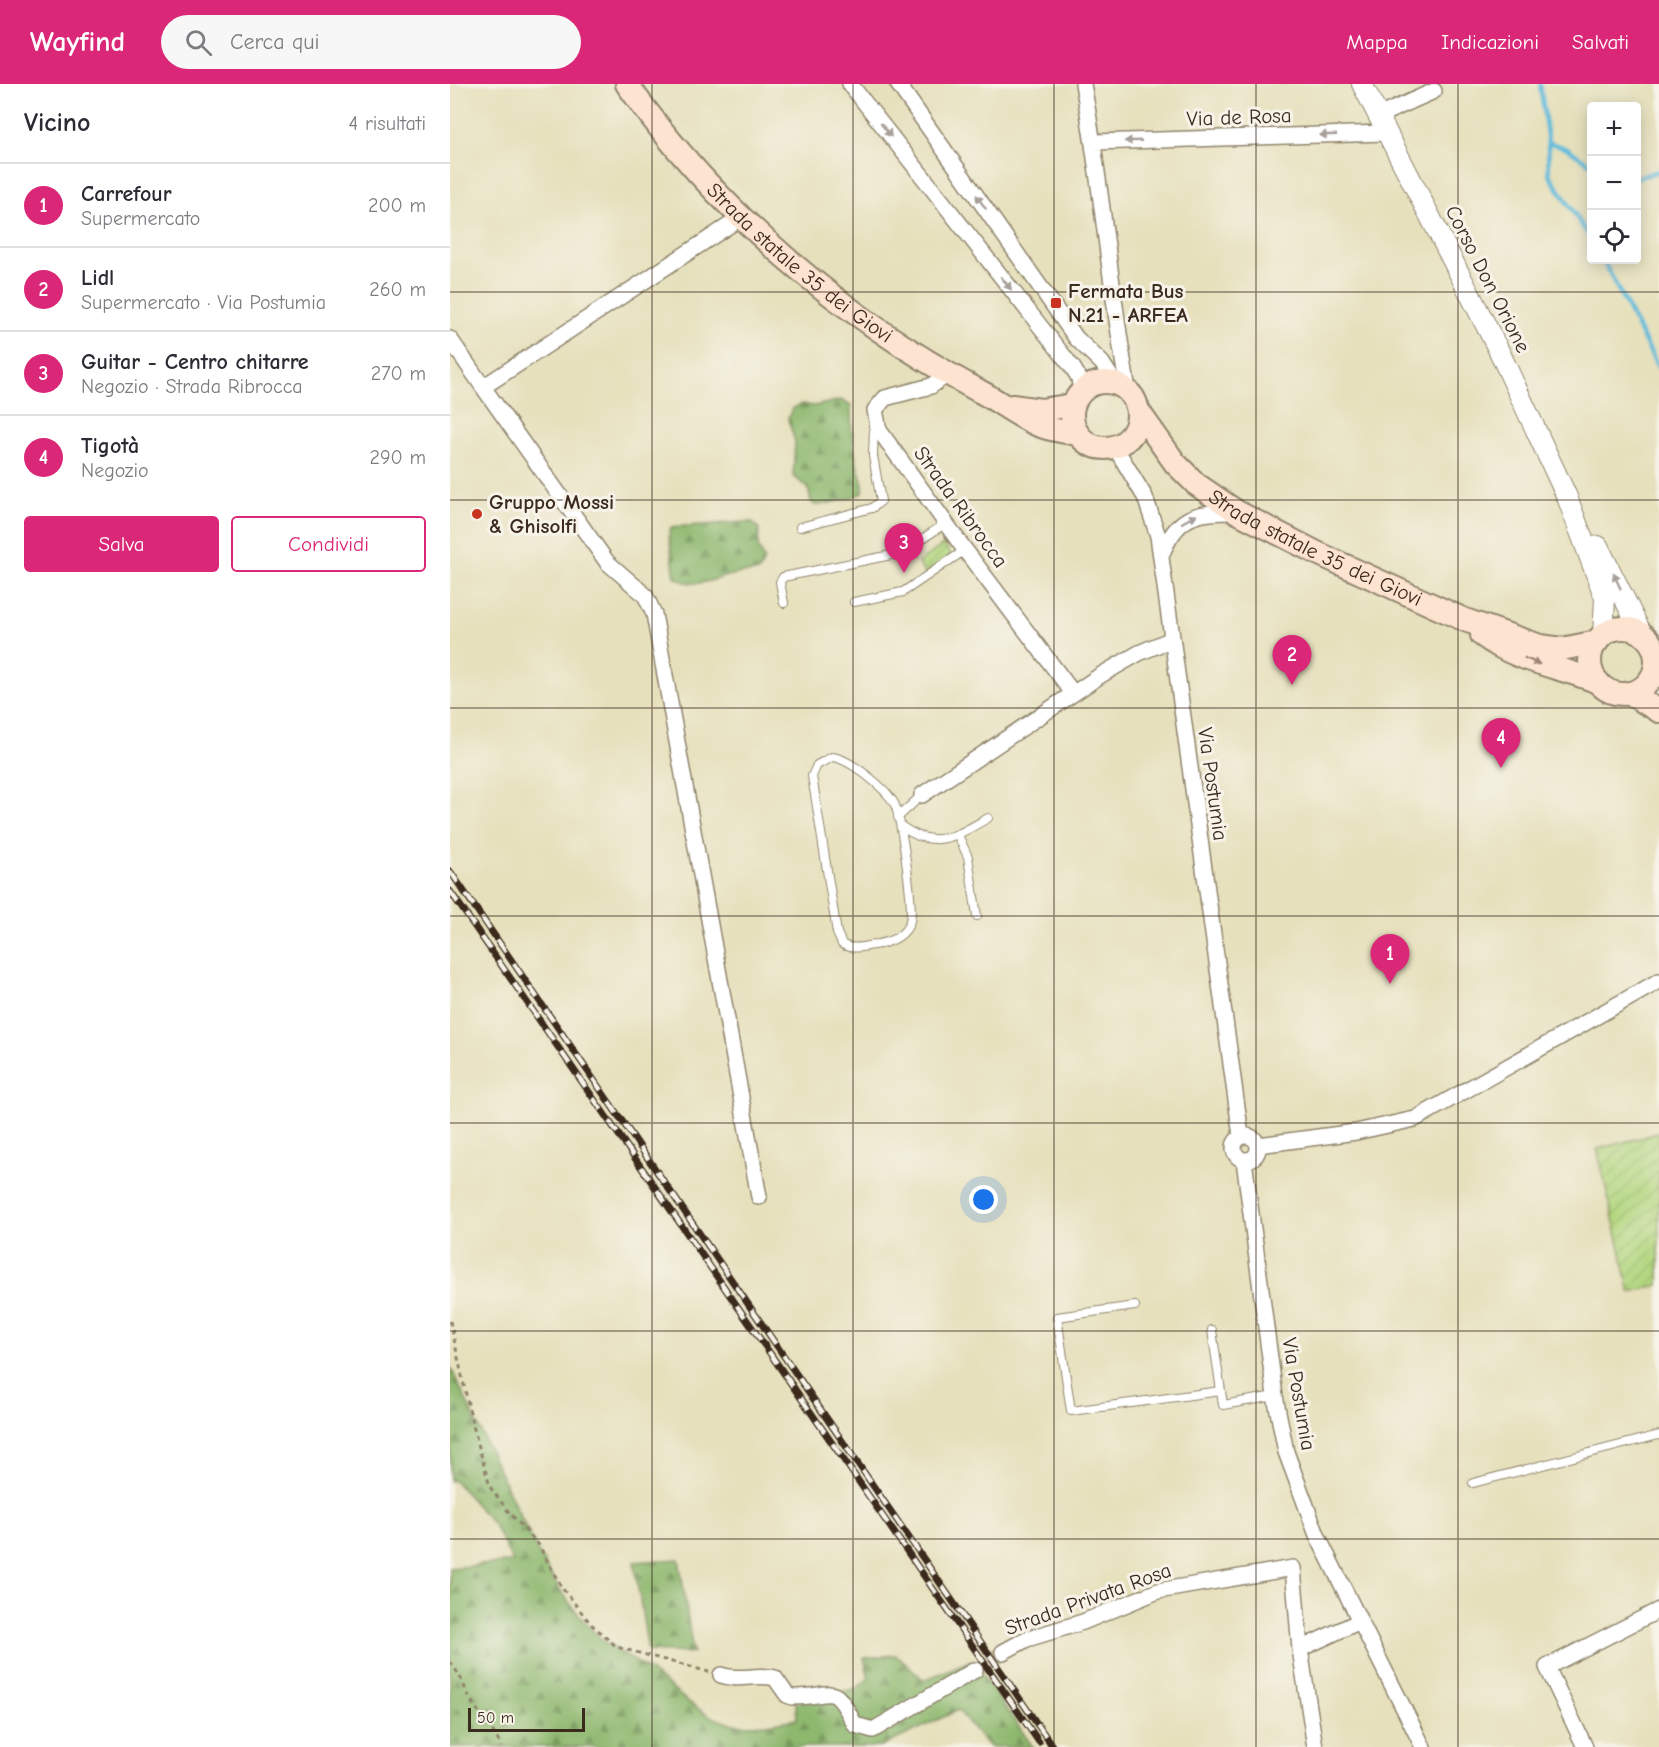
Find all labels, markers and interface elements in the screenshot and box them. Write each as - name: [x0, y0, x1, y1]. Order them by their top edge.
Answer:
- search box: [161, 15, 581, 69]
- text: Wayfind: [30, 26, 125, 58]
- icon: search: [182, 26, 215, 59]
- text: Cerca qui: [230, 29, 320, 55]
- text: Mappa: [1346, 30, 1408, 54]
- text: Indicazioni: [1441, 30, 1539, 54]
- text: Salvati: [1572, 30, 1629, 54]
- map controls: [1587, 102, 1641, 264]
- button: +: [1587, 102, 1641, 156]
- street label: Via de Rosa: [1186, 103, 1292, 131]
- text: Vicino: [24, 108, 90, 138]
- text: 4 risultati: [349, 112, 426, 135]
- one-way arrow: [879, 122, 892, 138]
- one-way arrow: [1318, 130, 1337, 139]
- one-way arrow: [1123, 136, 1142, 146]
- button: −: [1587, 156, 1641, 210]
- street label: Strada statale 35 dei Giovi: [702, 178, 897, 348]
- text: Carrefour: [81, 181, 172, 207]
- text: 1: [40, 194, 47, 217]
- text: 200 m: [368, 194, 426, 217]
- one-way arrow: [975, 194, 987, 210]
- street label: Corso Don Orione: [1441, 201, 1535, 357]
- text: Supermercato: [81, 207, 200, 230]
- button: locate: [1587, 210, 1641, 264]
- text: Lidl: [81, 265, 114, 291]
- one-way arrow: [1000, 276, 1012, 291]
- text: 2: [39, 278, 48, 301]
- text: 260 m: [369, 278, 426, 301]
- place label: Fermata Bus N.21 - ARFEA: [1068, 279, 1188, 327]
- text: Supermercato · Via Postumia: [81, 291, 326, 314]
- marker: Fermata Bus N.21 - ARFEA: [1049, 296, 1063, 310]
- text: Guitar - Centro chitarre: [81, 349, 309, 375]
- text: 3: [39, 362, 48, 385]
- text: 270 m: [371, 362, 426, 385]
- text: Negozio · Strada Ribrocca: [81, 375, 303, 398]
- text: Tigotà: [81, 433, 139, 459]
- street label: Strada Ribrocca: [909, 442, 1013, 572]
- text: 4: [39, 446, 48, 469]
- text: 290 m: [370, 446, 426, 469]
- text: Negozio: [81, 459, 149, 482]
- street label: Strada statale 35 dei Giovi: [1204, 484, 1426, 611]
- place label: Gruppo Mossi & Ghisolfi: [489, 490, 614, 538]
- marker: Gruppo Mossi & Ghisolfi: [470, 507, 484, 521]
- one-way arrow: [1181, 514, 1198, 524]
- button: Salva: [24, 516, 219, 572]
- button: Condividi: [231, 516, 426, 572]
- pin: 3: [884, 524, 924, 573]
- one-way arrow: [1613, 573, 1622, 590]
- pin: 2: [1272, 636, 1312, 685]
- one-way arrow: [1524, 657, 1541, 666]
- pin: 4: [1482, 718, 1520, 768]
- street label: Via Postumia: [1193, 726, 1233, 842]
- pin: 1: [1370, 934, 1410, 984]
- your location: [969, 1185, 998, 1214]
- street label: Via Postumia: [1277, 1336, 1321, 1452]
- street label: Strada Privata Rosa: [1001, 1558, 1175, 1640]
- scale bar: [468, 1705, 585, 1732]
- text: 50 m: [477, 1709, 514, 1727]

